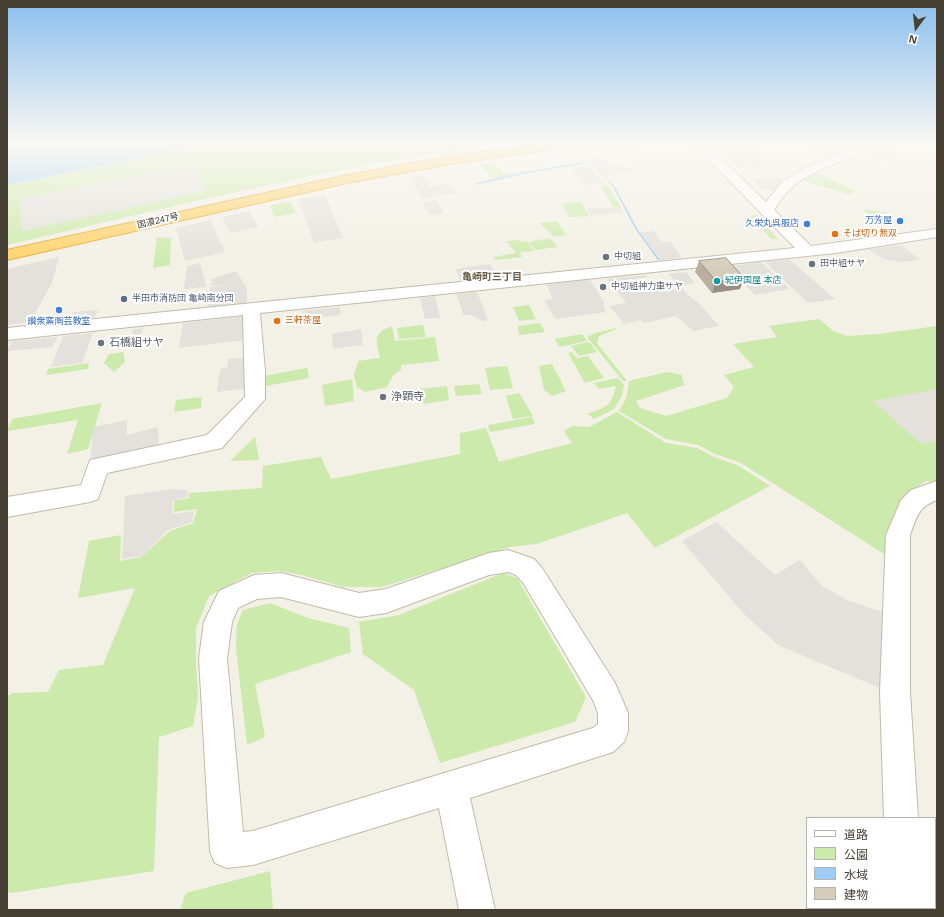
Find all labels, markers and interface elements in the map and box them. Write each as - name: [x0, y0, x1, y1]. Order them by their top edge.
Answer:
- north arrow: [896, 8, 936, 48]
- text: N: [908, 33, 918, 46]
- street label: 国道247号: [136, 211, 180, 231]
- place label: 万芳屋: [865, 216, 892, 226]
- marker: 万芳屋: [895, 216, 905, 226]
- place label: 久栄丸呉服店: [745, 219, 799, 229]
- marker: 久栄丸呉服店: [802, 219, 812, 229]
- marker: そば切り無双: [830, 229, 840, 239]
- place label: そば切り無双: [843, 229, 897, 239]
- marker: 中切組: [601, 252, 611, 262]
- place label: 中切組: [614, 252, 641, 262]
- marker: 田中組サヤ: [807, 259, 817, 269]
- place label: 田中組サヤ: [820, 259, 865, 269]
- district label: 亀崎町三丁目: [462, 271, 522, 283]
- marker: 紀伊国屋 本店: [712, 276, 722, 286]
- place label: 紀伊国屋 本店: [725, 276, 782, 286]
- marker: 中切組神力車サヤ: [598, 282, 608, 292]
- place label: 中切組神力車サヤ: [611, 282, 683, 292]
- marker: 半田市消防団 亀崎南分団: [119, 294, 129, 304]
- place label: 半田市消防団 亀崎南分団: [132, 294, 234, 304]
- marker: 讃衆窯陶芸教室: [54, 305, 64, 315]
- marker: 三軒茶屋: [272, 316, 282, 326]
- place label: 三軒茶屋: [285, 316, 321, 326]
- place label: 讃衆窯陶芸教室: [28, 317, 90, 327]
- place label: 石橋組サヤ: [109, 336, 164, 350]
- marker: 石橋組サヤ: [96, 338, 106, 348]
- place label: 浄顕寺: [391, 390, 424, 404]
- marker: 浄顕寺: [378, 392, 388, 402]
- legend: [806, 817, 936, 909]
- text: 道路: [844, 828, 868, 842]
- text: 公園: [844, 848, 868, 862]
- text: 水域: [844, 868, 868, 882]
- text: 建物: [844, 888, 868, 902]

